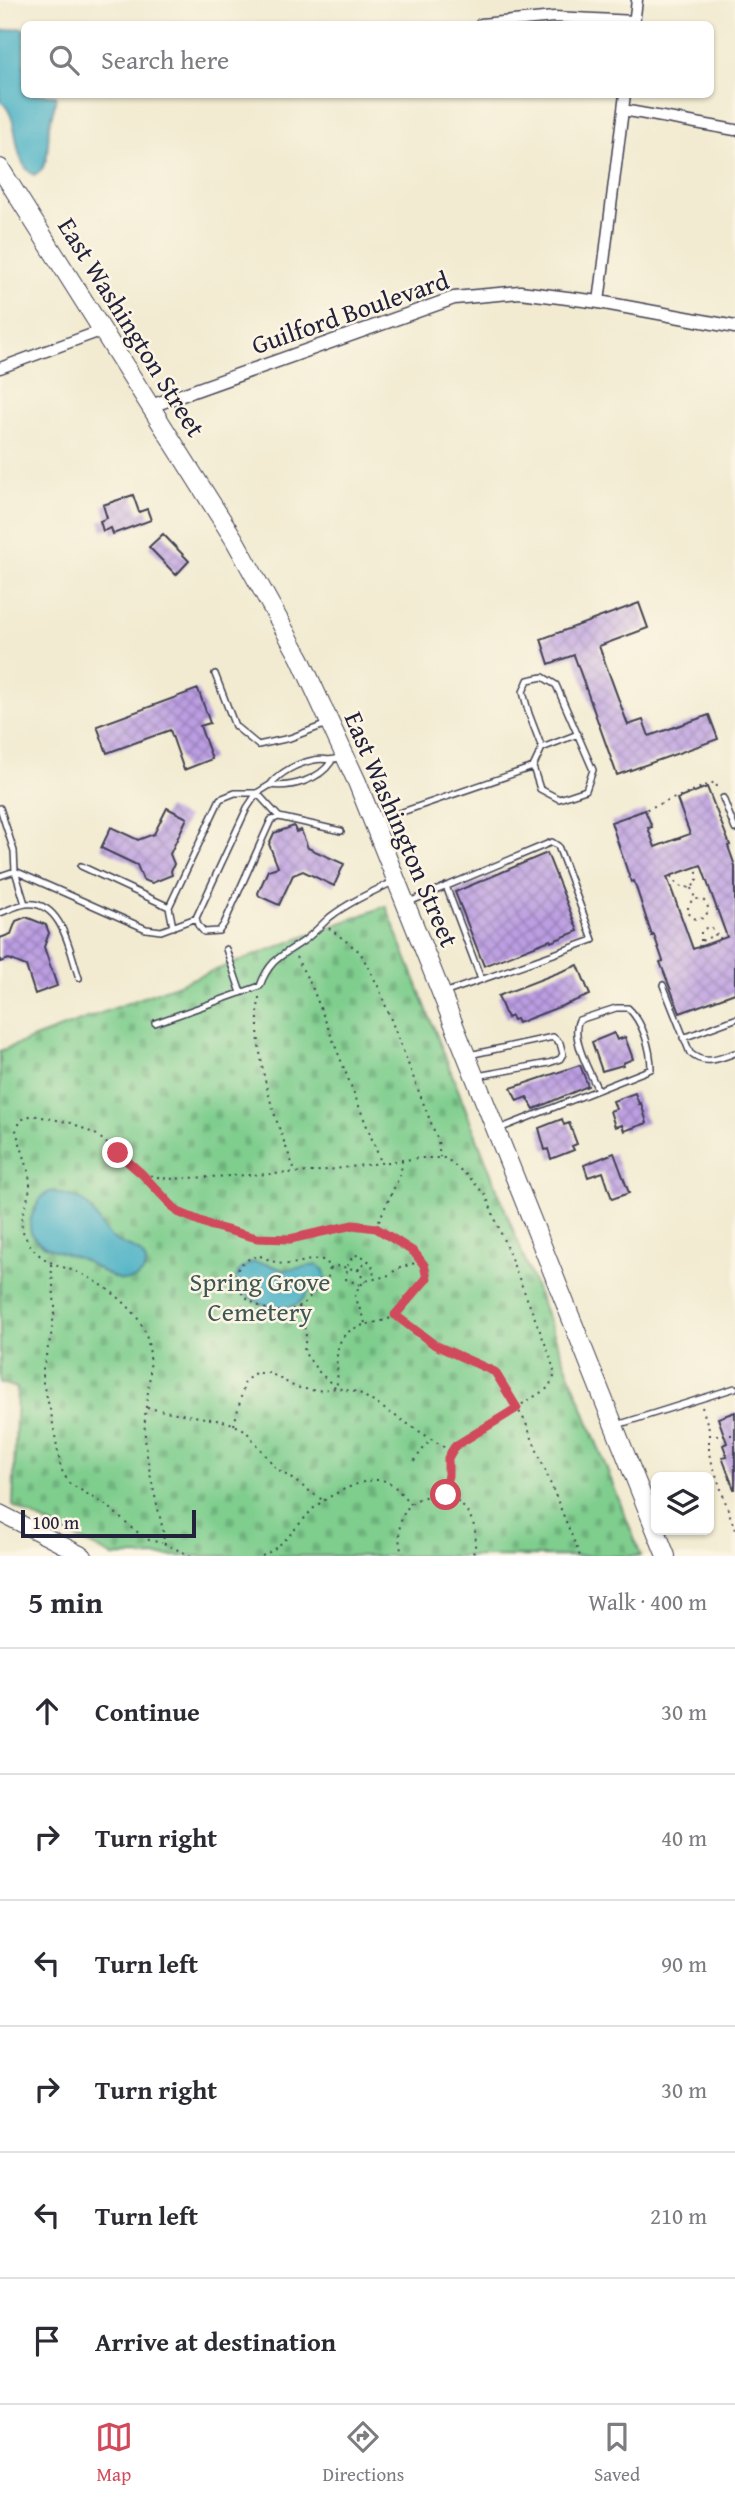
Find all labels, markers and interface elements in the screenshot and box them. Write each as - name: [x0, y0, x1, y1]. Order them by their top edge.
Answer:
- search box: [21, 21, 714, 98]
- text: Search here: [101, 40, 229, 79]
- icon: search: [45, 41, 83, 79]
- street label: East Washington Street: [49, 210, 215, 444]
- street label: Guilford Boulevard: [246, 260, 454, 364]
- street label: East Washington Street: [335, 705, 469, 953]
- route end: [102, 1137, 133, 1168]
- park label: Spring Grove Cemetery: [190, 1262, 330, 1331]
- map controls: [651, 1472, 714, 1535]
- button: layers: [651, 1472, 714, 1535]
- route start: [430, 1479, 461, 1510]
- scale bar: [21, 1507, 196, 1539]
- text: 100 m: [32, 1508, 79, 1536]
- text: 5 min: [28, 1580, 103, 1624]
- text: Walk · 400 m: [588, 1585, 707, 1618]
- icon: ahead: [28, 1692, 66, 1730]
- text: Continue: [95, 1692, 200, 1731]
- text: 30 m: [661, 1695, 707, 1728]
- icon: right: [28, 1818, 66, 1856]
- text: Turn right: [95, 1818, 217, 1857]
- text: 40 m: [661, 1821, 707, 1854]
- icon: left: [28, 1944, 66, 1982]
- text: Turn left: [95, 1944, 198, 1983]
- text: 90 m: [661, 1947, 707, 1980]
- icon: right: [28, 2070, 66, 2108]
- text: Turn right: [95, 2070, 217, 2109]
- text: 30 m: [661, 2073, 707, 2106]
- icon: left: [28, 2196, 66, 2234]
- text: Turn left: [95, 2196, 198, 2235]
- text: 210 m: [650, 2199, 707, 2232]
- icon: arrive: [28, 2322, 66, 2360]
- text: Arrive at destination: [95, 2322, 336, 2361]
- tab: Map: [95, 2418, 133, 2488]
- tab: Directions: [323, 2418, 404, 2488]
- tab: Saved: [594, 2418, 640, 2488]

